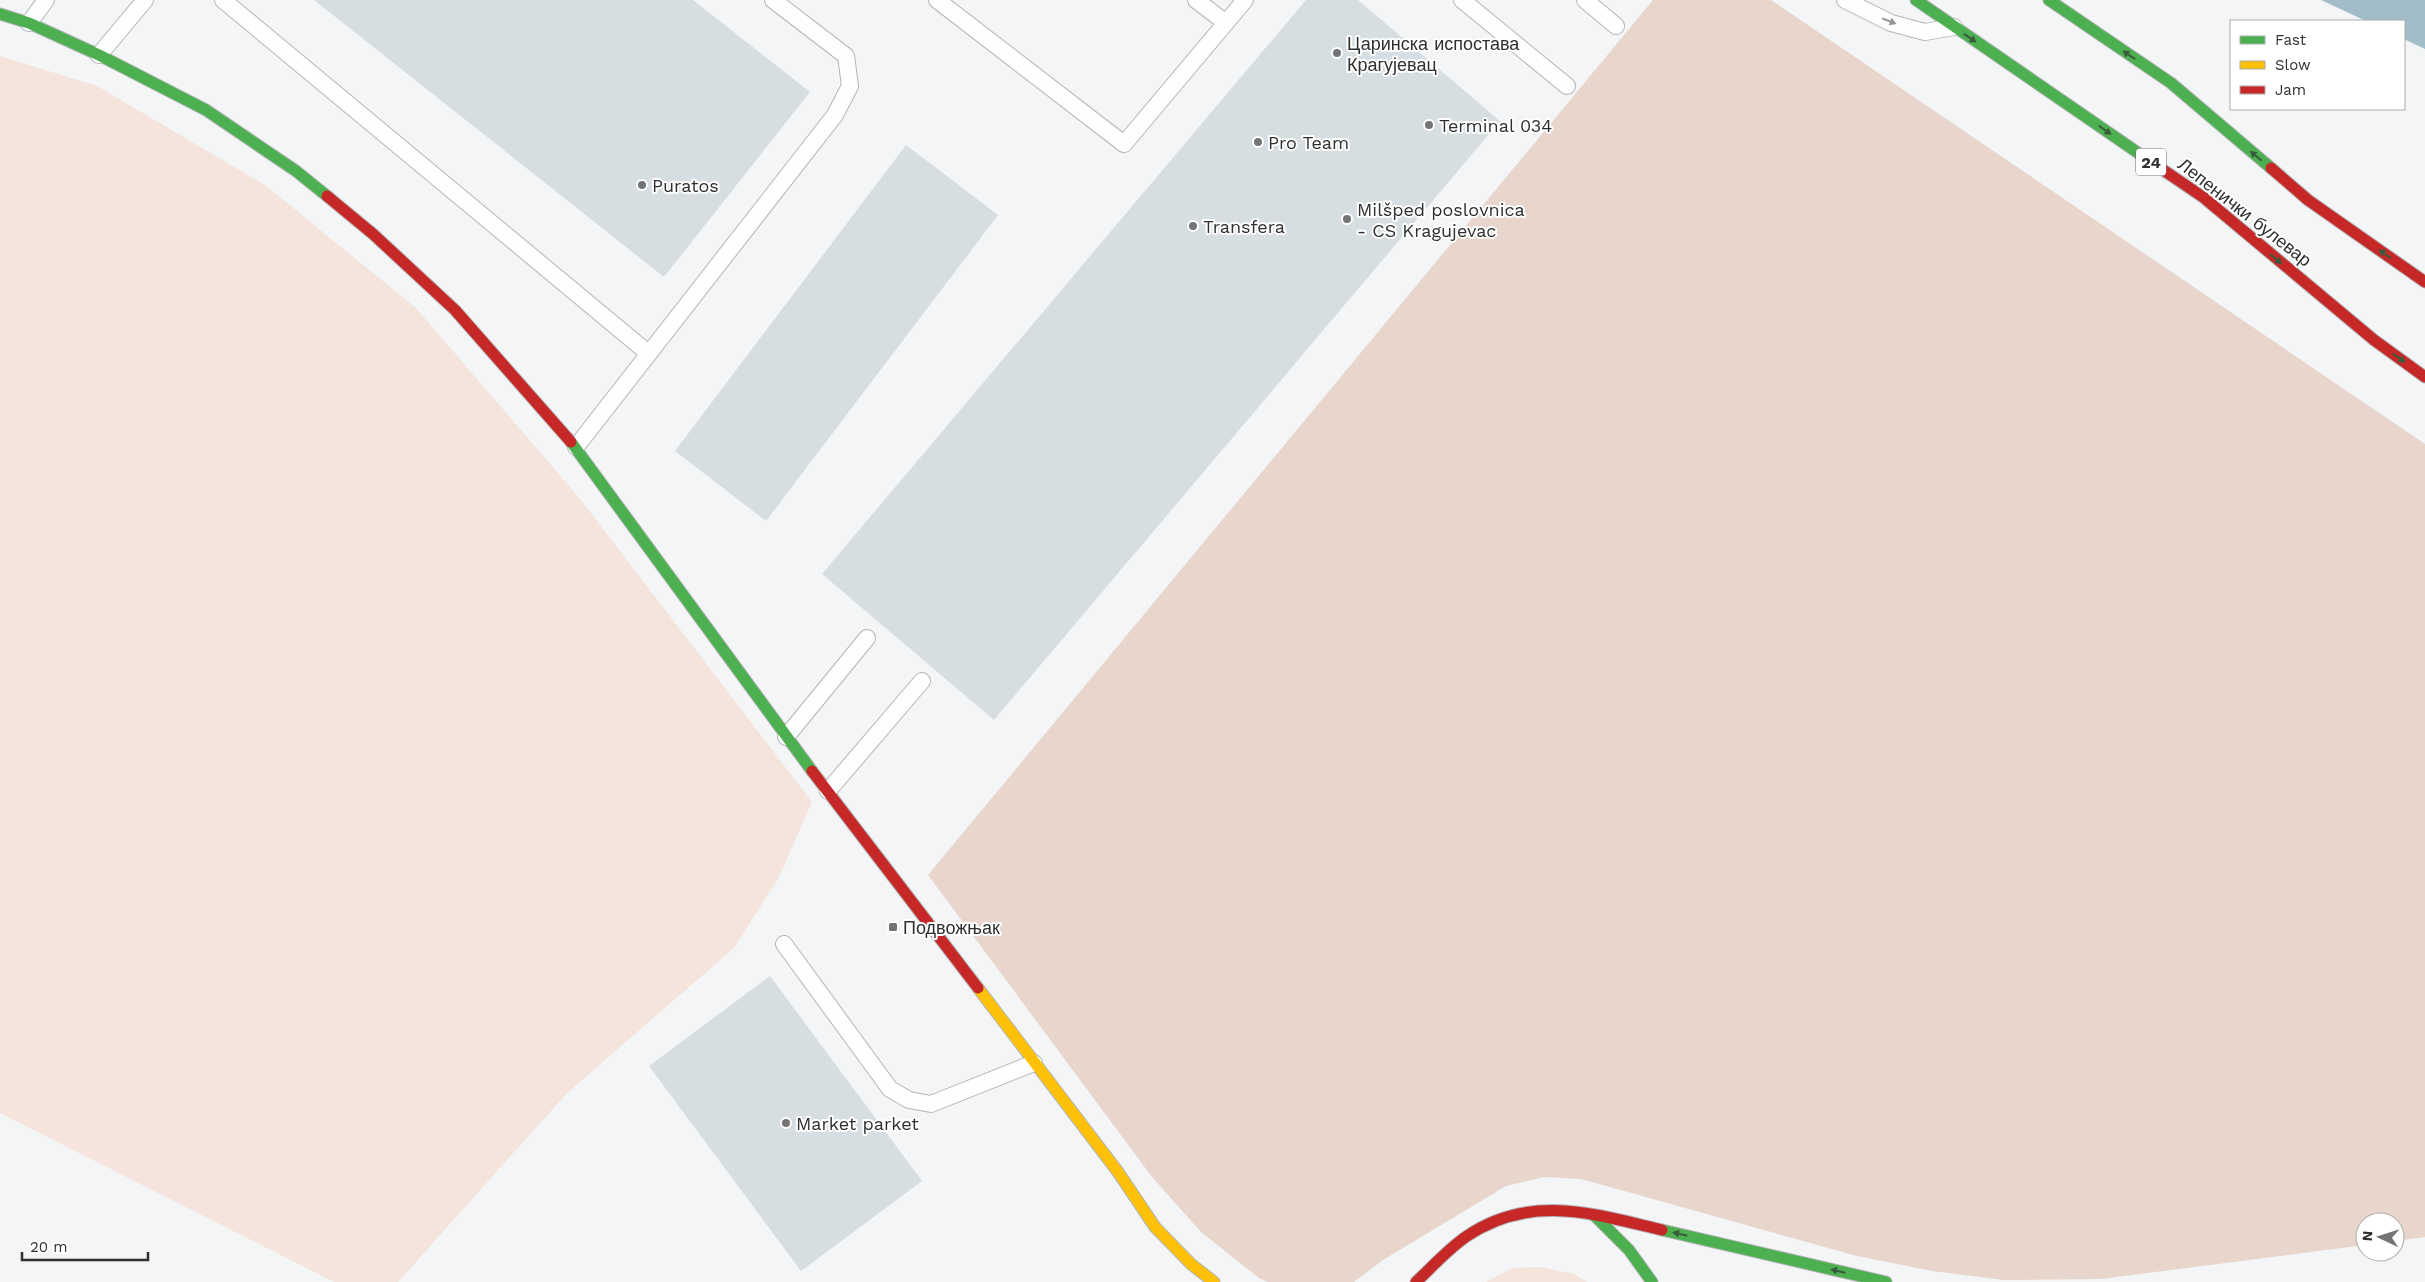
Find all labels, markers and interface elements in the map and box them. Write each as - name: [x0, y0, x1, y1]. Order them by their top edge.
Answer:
- one-way arrow: [1882, 17, 1897, 25]
- legend: [2230, 20, 2405, 110]
- text: Fast: [2275, 31, 2307, 49]
- place label: Царинска испостава Крагујевац: [1347, 33, 1520, 75]
- one-way arrow: [1963, 34, 1977, 43]
- marker: Царинска испостава Крагујевац: [1331, 47, 1343, 59]
- one-way arrow: [2122, 50, 2136, 60]
- text: Slow: [2275, 56, 2311, 74]
- text: Jam: [2275, 81, 2306, 99]
- place label: Terminal 034: [1439, 115, 1552, 136]
- marker: Terminal 034: [1423, 119, 1435, 131]
- one-way arrow: [2098, 125, 2111, 135]
- place label: Pro Team: [1268, 132, 1349, 153]
- marker: Pro Team: [1252, 136, 1264, 148]
- road number: 24: [2136, 148, 2166, 176]
- one-way arrow: [2250, 150, 2263, 161]
- street label: Лепенички булевар: [2174, 153, 2316, 271]
- place label: Puratos: [652, 175, 719, 196]
- marker: Puratos: [636, 179, 648, 191]
- place label: Milšped poslovnica - CS Kragujevac: [1357, 199, 1525, 241]
- marker: Milšped poslovnica - CS Kragujevac: [1341, 213, 1353, 225]
- place label: Transfera: [1203, 216, 1285, 237]
- marker: Transfera: [1187, 220, 1199, 232]
- one-way arrow: [2378, 249, 2392, 259]
- one-way arrow: [2270, 253, 2283, 264]
- one-way arrow: [2392, 353, 2405, 364]
- place label: Подвожњак: [903, 917, 1000, 938]
- marker: Подвожњак: [887, 921, 899, 933]
- place label: Market parket: [796, 1113, 919, 1134]
- marker: Market parket: [780, 1117, 792, 1129]
- north arrow: [2355, 1212, 2405, 1262]
- scale bar: [22, 1230, 149, 1262]
- one-way arrow: [1672, 1230, 1687, 1238]
- text: N: [2359, 1230, 2375, 1242]
- text: 20 m: [30, 1238, 68, 1256]
- one-way arrow: [1831, 1267, 1846, 1275]

